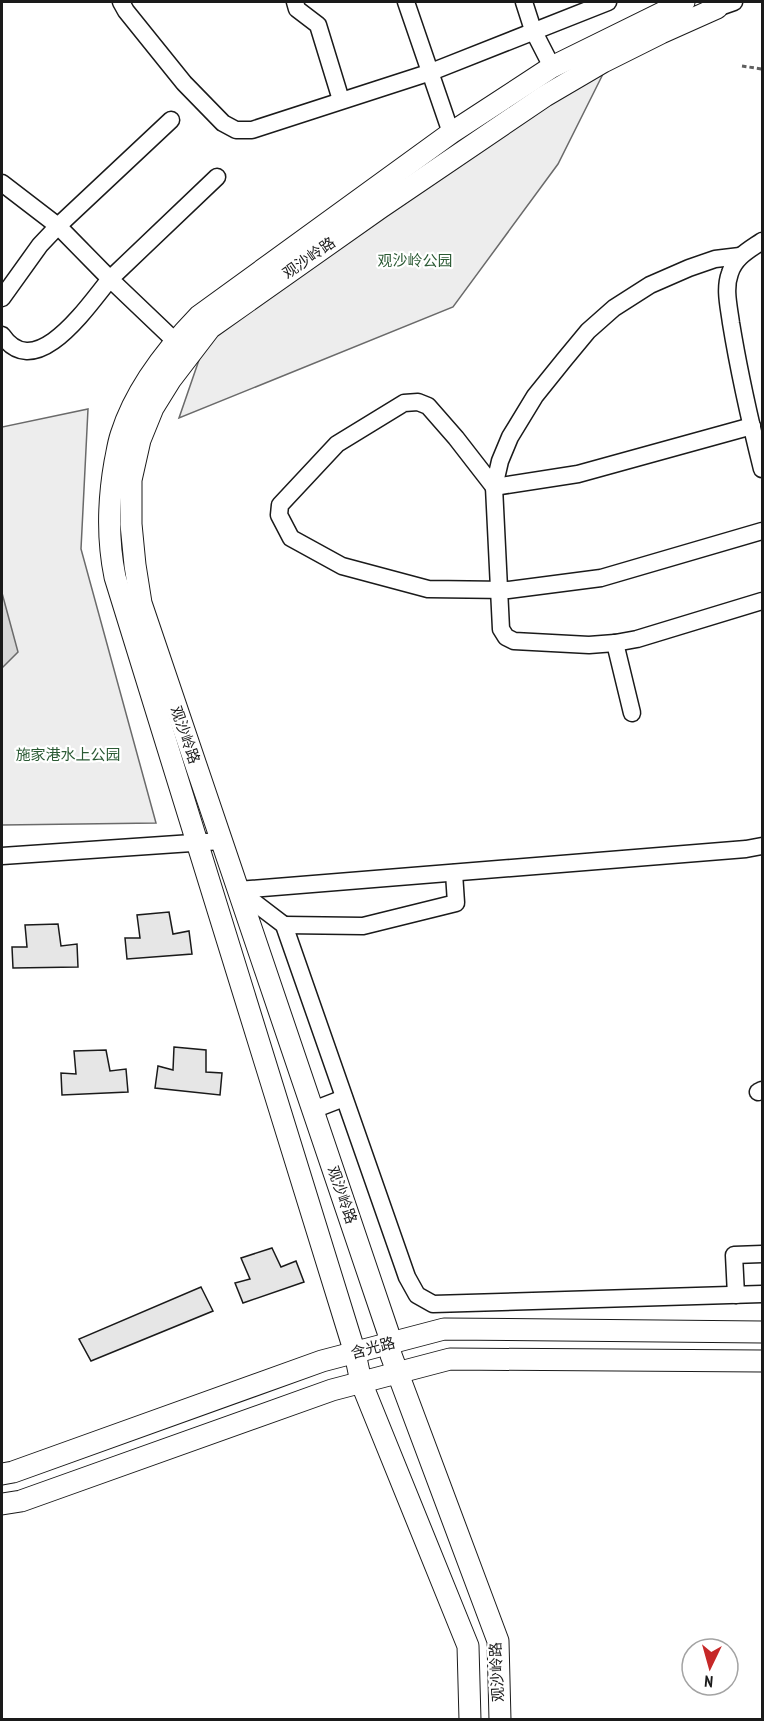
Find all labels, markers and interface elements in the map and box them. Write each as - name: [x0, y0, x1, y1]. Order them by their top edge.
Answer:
- street label: 观沙岭路: [279, 233, 339, 283]
- park label: 观沙岭公园: [377, 251, 453, 270]
- street label: 观沙岭路: [167, 703, 204, 766]
- park label: 施家港水上公园: [15, 745, 121, 764]
- street label: 观沙岭路: [324, 1163, 361, 1226]
- street label: 含光路: [349, 1333, 397, 1363]
- north arrow: [680, 1637, 740, 1697]
- street label: 观沙岭路: [485, 1642, 508, 1702]
- text: N: [704, 1672, 714, 1692]

